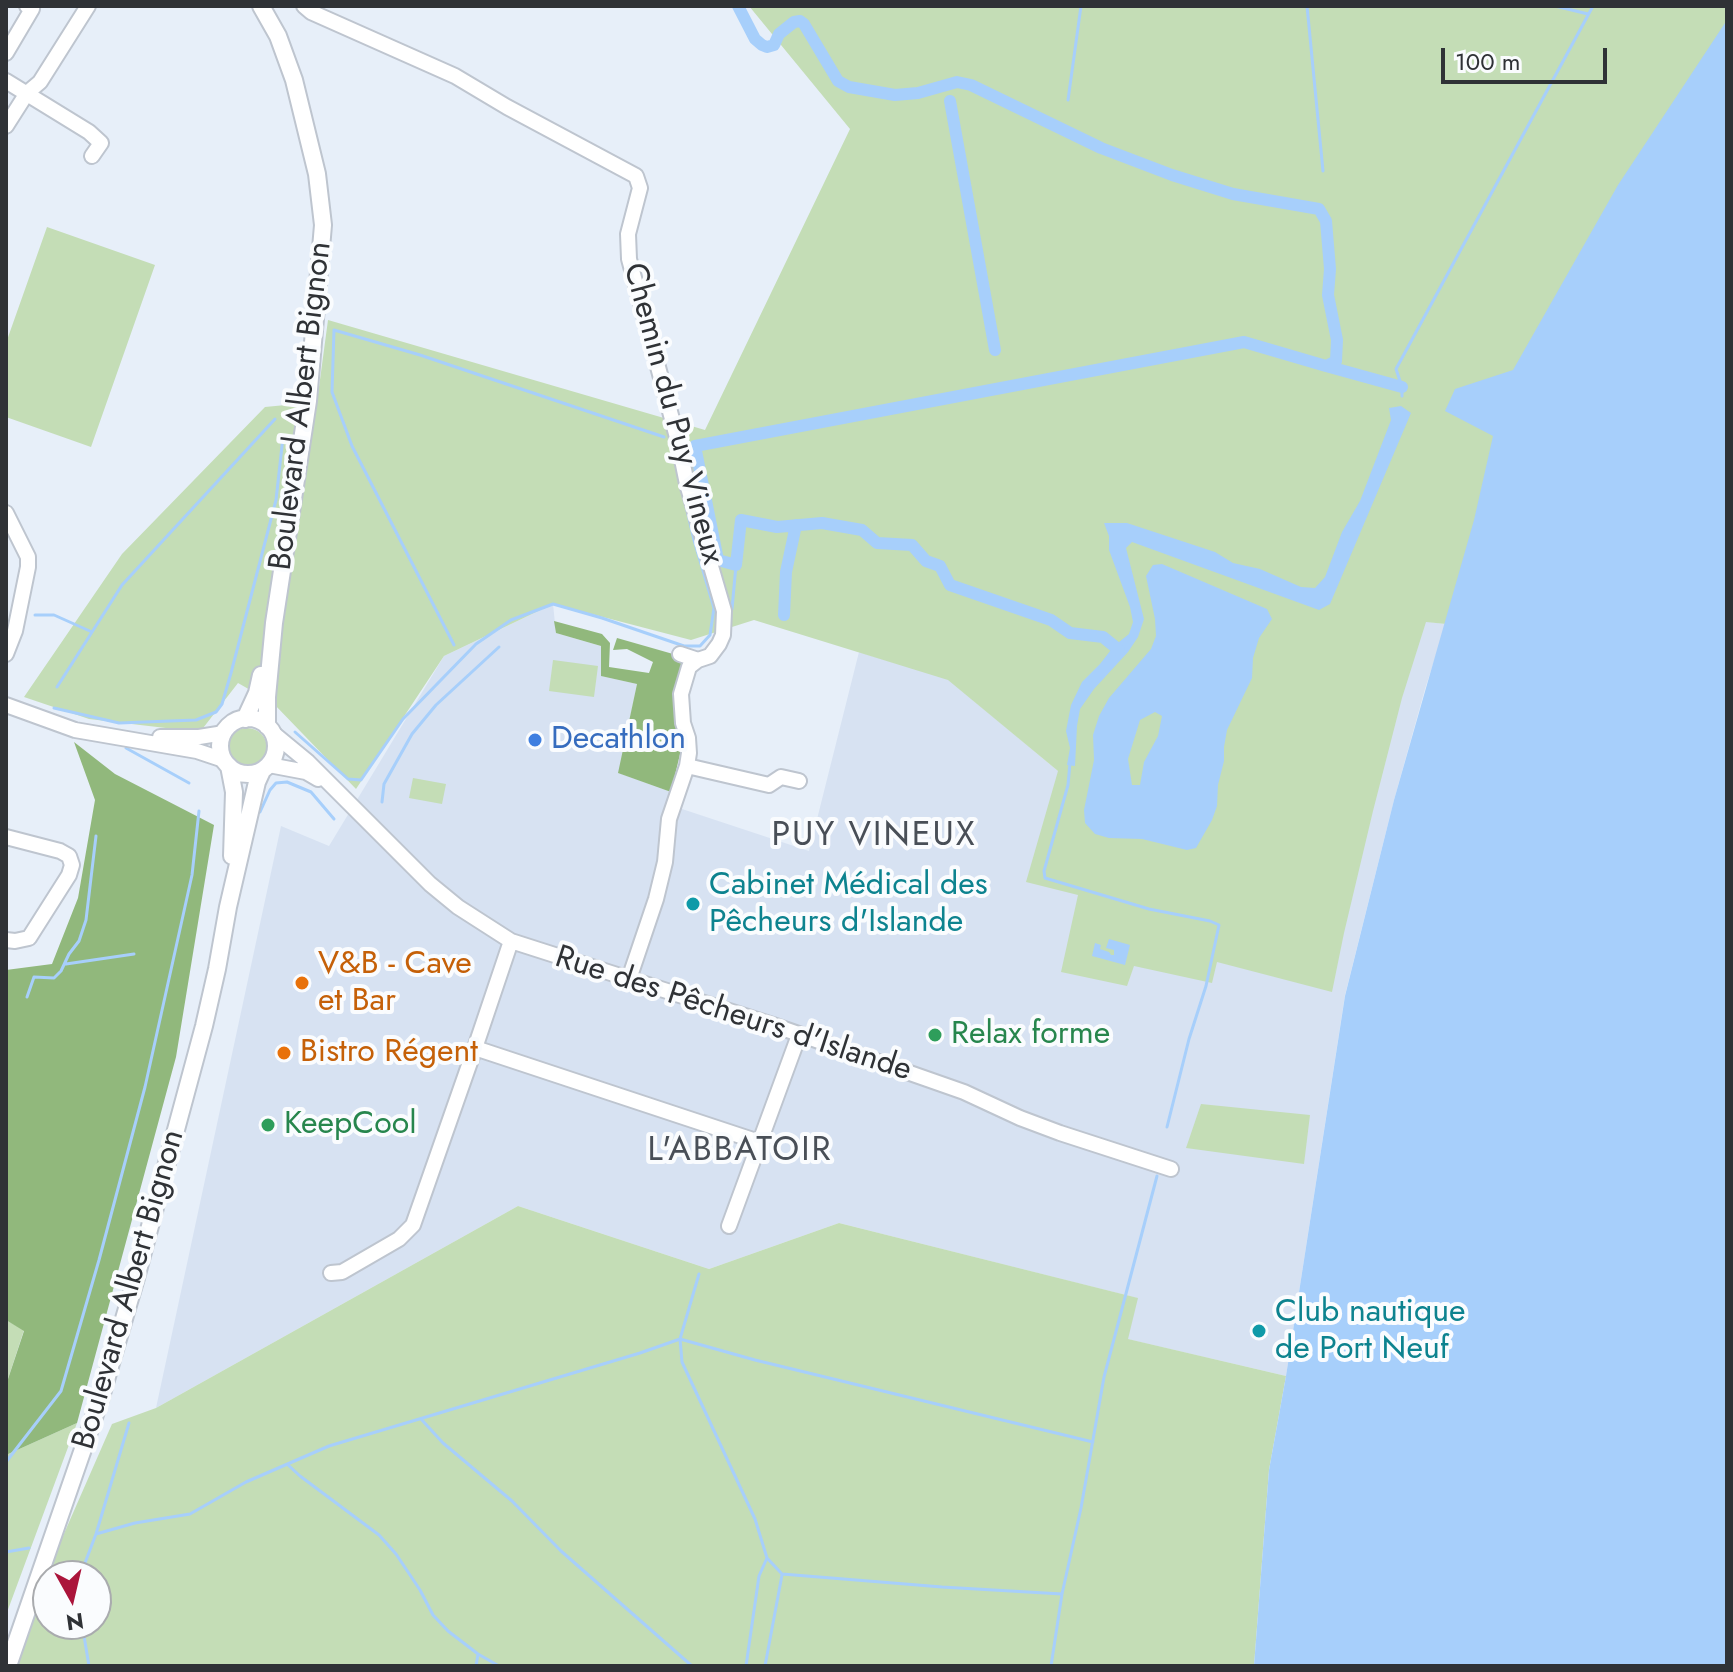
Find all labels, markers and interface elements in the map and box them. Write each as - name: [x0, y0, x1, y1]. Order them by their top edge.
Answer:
- scale bar: [1445, 32, 1611, 82]
- text: 100 m: [1455, 44, 1521, 79]
- street label: Boulevard Albert Bignon: [263, 240, 341, 572]
- street label: Chemin du Puy Vineux: [613, 259, 731, 569]
- place label: Decathlon: [551, 721, 686, 759]
- marker: Decathlon: [526, 731, 544, 749]
- district label: PUY VINEUX: [771, 817, 977, 857]
- place label: Cabinet Médical des Pêcheurs d'Islande: [709, 867, 988, 942]
- marker: Cabinet Médical des Pêcheurs d'Islande: [684, 895, 702, 913]
- street label: Rue des Pêcheurs d'Islande: [550, 939, 916, 1091]
- place label: V&B - Cave et Bar: [318, 946, 472, 1021]
- marker: V&B - Cave et Bar: [293, 974, 311, 992]
- place label: Relax forme: [951, 1016, 1110, 1054]
- marker: Relax forme: [926, 1026, 944, 1044]
- place label: Bistro Régent: [300, 1034, 478, 1072]
- marker: Bistro Régent: [275, 1044, 293, 1062]
- place label: KeepCool: [284, 1106, 417, 1144]
- marker: KeepCool: [259, 1116, 277, 1134]
- street label: Boulevard Albert Bignon: [66, 1126, 194, 1454]
- district label: L'ABBATOIR: [647, 1132, 833, 1172]
- place label: Club nautique de Port Neuf: [1275, 1294, 1465, 1369]
- marker: Club nautique de Port Neuf: [1250, 1322, 1268, 1340]
- north arrow: [32, 1560, 112, 1640]
- text: N: [64, 1605, 86, 1639]

